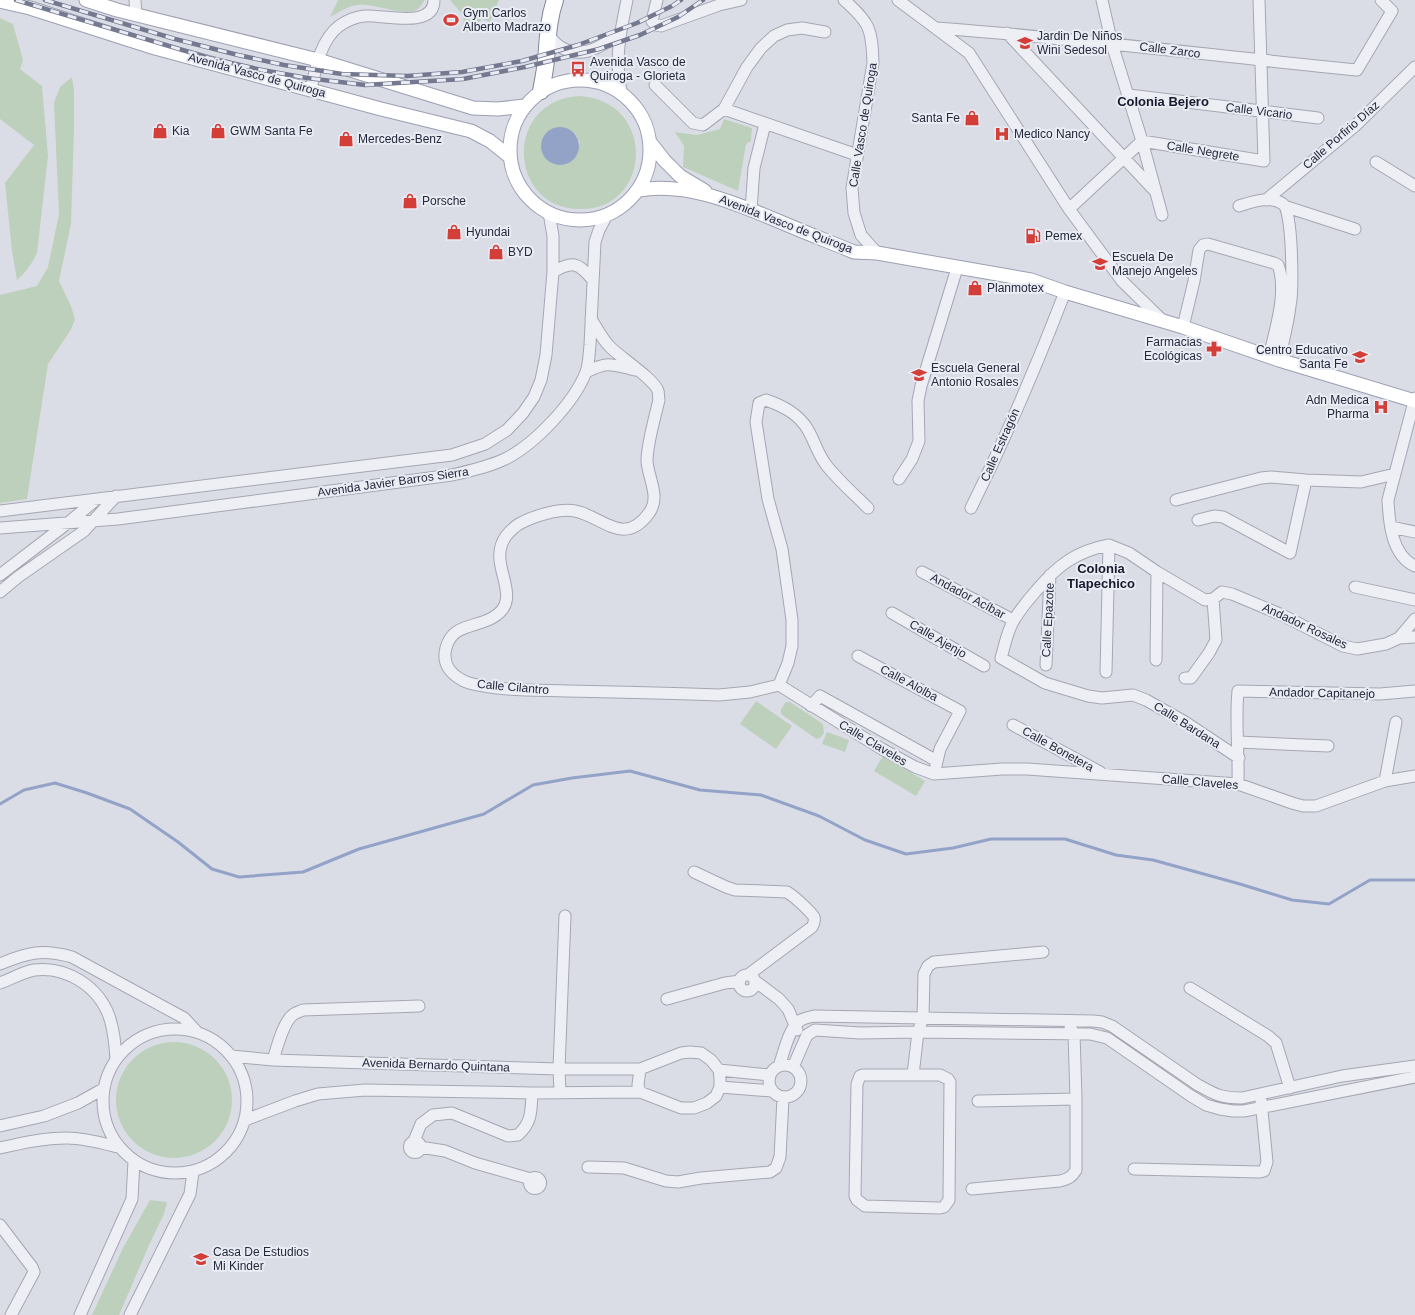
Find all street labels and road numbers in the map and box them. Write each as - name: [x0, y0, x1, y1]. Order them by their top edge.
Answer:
- street label: Calle Zarco: [1139, 39, 1202, 61]
- street label: Avenida Vasco de Quiroga: [187, 50, 328, 100]
- street label: Calle Vasco de Quiroga: [846, 61, 880, 188]
- street label: Calle Porfirio Díaz: [1300, 98, 1382, 172]
- street label: Calle Vicario: [1225, 100, 1293, 122]
- street label: Calle Negrete: [1166, 138, 1241, 164]
- street label: Avenida Vasco de Quiroga: [717, 192, 855, 256]
- street label: Calle Estragón: [978, 406, 1022, 484]
- street label: Avenida Javier Barros Sierra: [317, 464, 470, 500]
- street label: Andador Acíbar: [928, 570, 1008, 622]
- street label: Calle Epazote: [1039, 582, 1057, 658]
- street label: Andador Rosales: [1260, 600, 1350, 652]
- street label: Calle Ajenjo: [907, 617, 969, 661]
- street label: Calle Alolba: [878, 662, 941, 704]
- street label: Calle Cilantro: [477, 677, 550, 697]
- street label: Andador Capitanejo: [1269, 685, 1375, 701]
- street label: Calle Bardana: [1151, 699, 1223, 751]
- street label: Calle Claveles: [837, 717, 909, 769]
- street label: Calle Bonetera: [1020, 724, 1096, 775]
- street label: Calle Claveles: [1161, 772, 1239, 792]
- street label: Avenida Bernardo Quintana: [362, 1055, 510, 1075]

